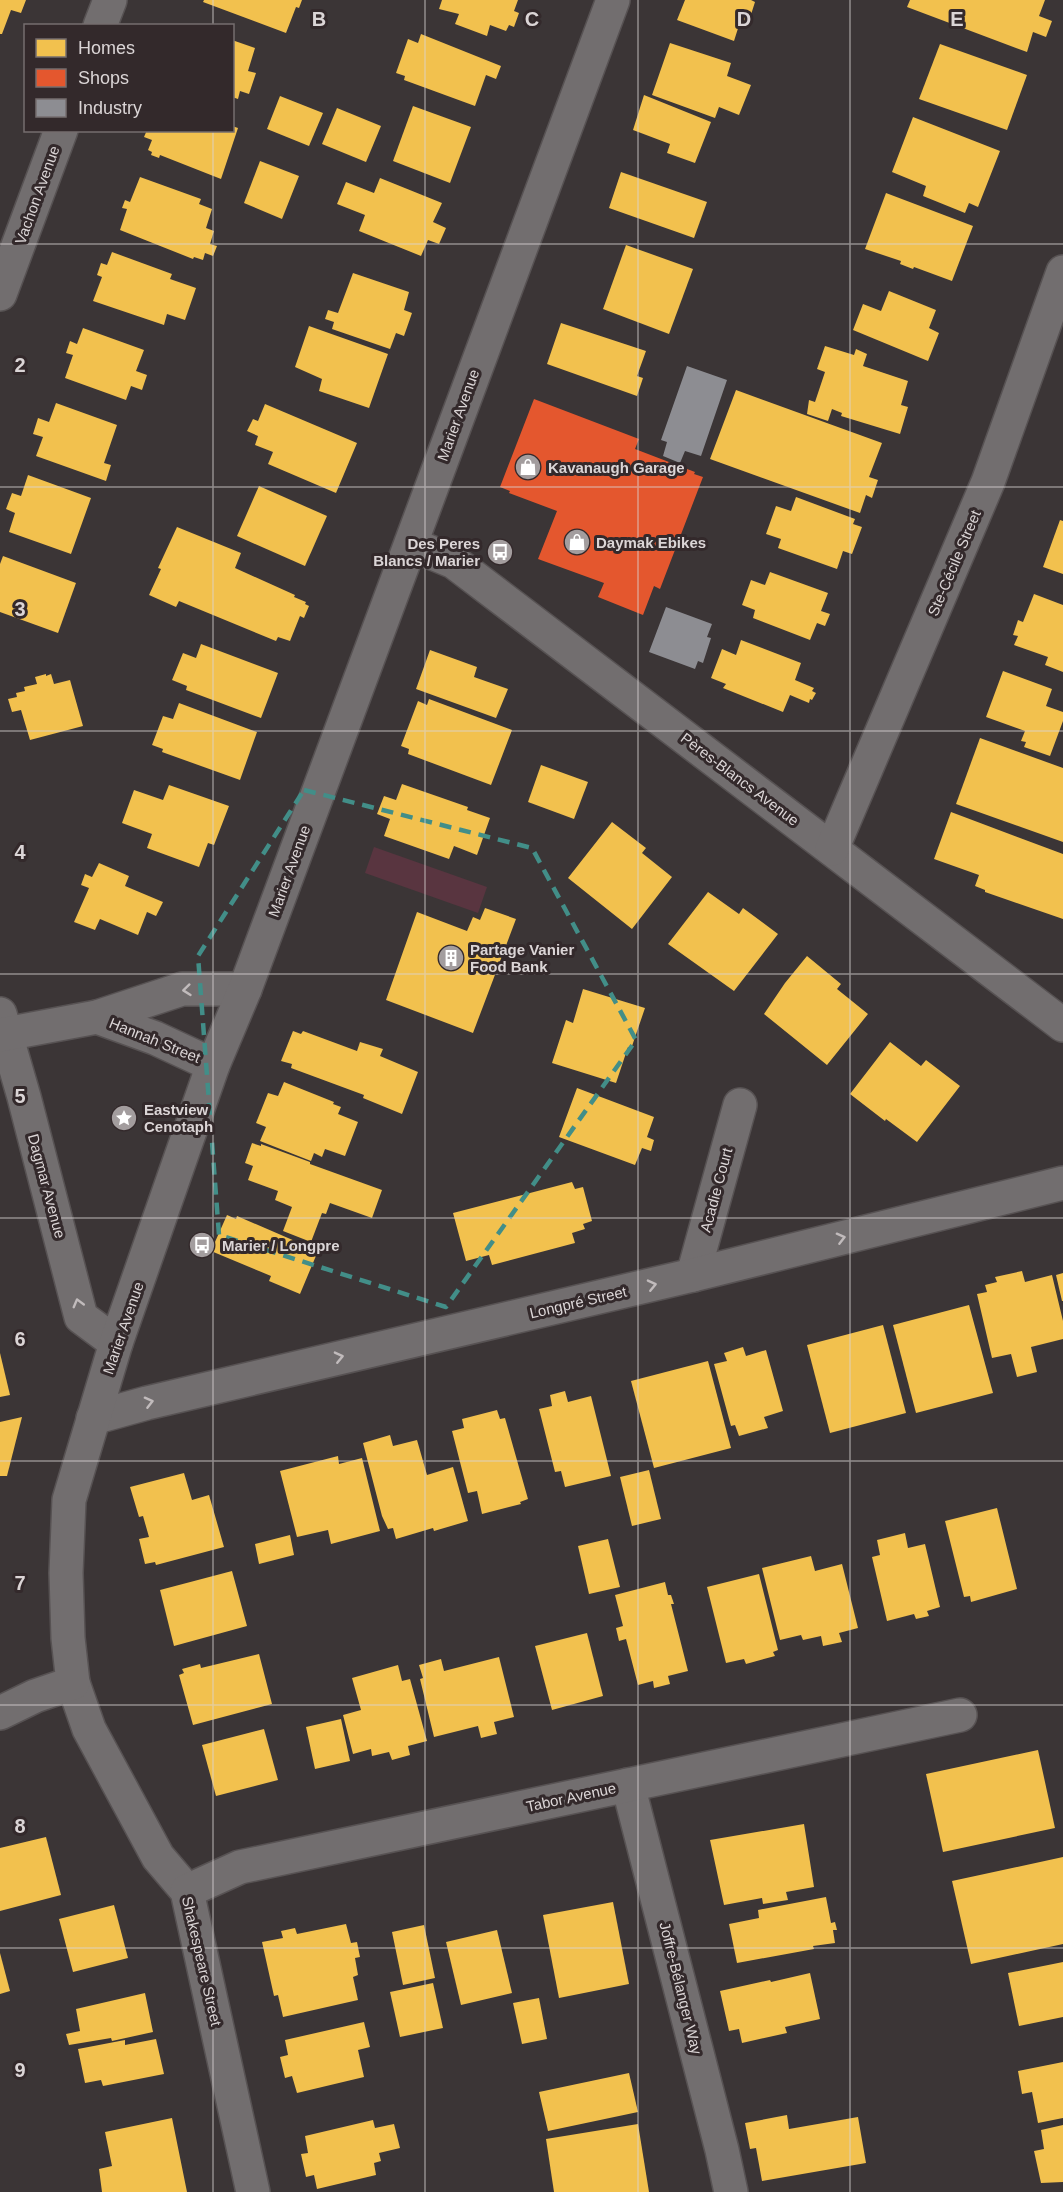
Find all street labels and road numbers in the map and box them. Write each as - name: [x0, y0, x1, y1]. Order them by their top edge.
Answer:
- street label: Vachon Avenue: [11, 143, 63, 247]
- street label: Marier Avenue: [434, 367, 482, 463]
- street label: Ste-Cécile Street: [924, 507, 984, 619]
- street label: Pères-Blancs Avenue: [678, 729, 802, 829]
- street label: Marier Avenue: [265, 823, 313, 919]
- street label: Hannah Street: [107, 1014, 204, 1066]
- street label: Dagmar Avenue: [25, 1132, 69, 1240]
- street label: Acadie Court: [697, 1145, 736, 1234]
- street label: Marier Avenue: [99, 1280, 147, 1376]
- street label: Longpré Street: [528, 1282, 629, 1321]
- street label: Tabor Avenue: [524, 1779, 618, 1815]
- street label: Shakespeare Street: [179, 1894, 225, 2028]
- street label: Joffre-Bélanger Way: [656, 1920, 706, 2056]

